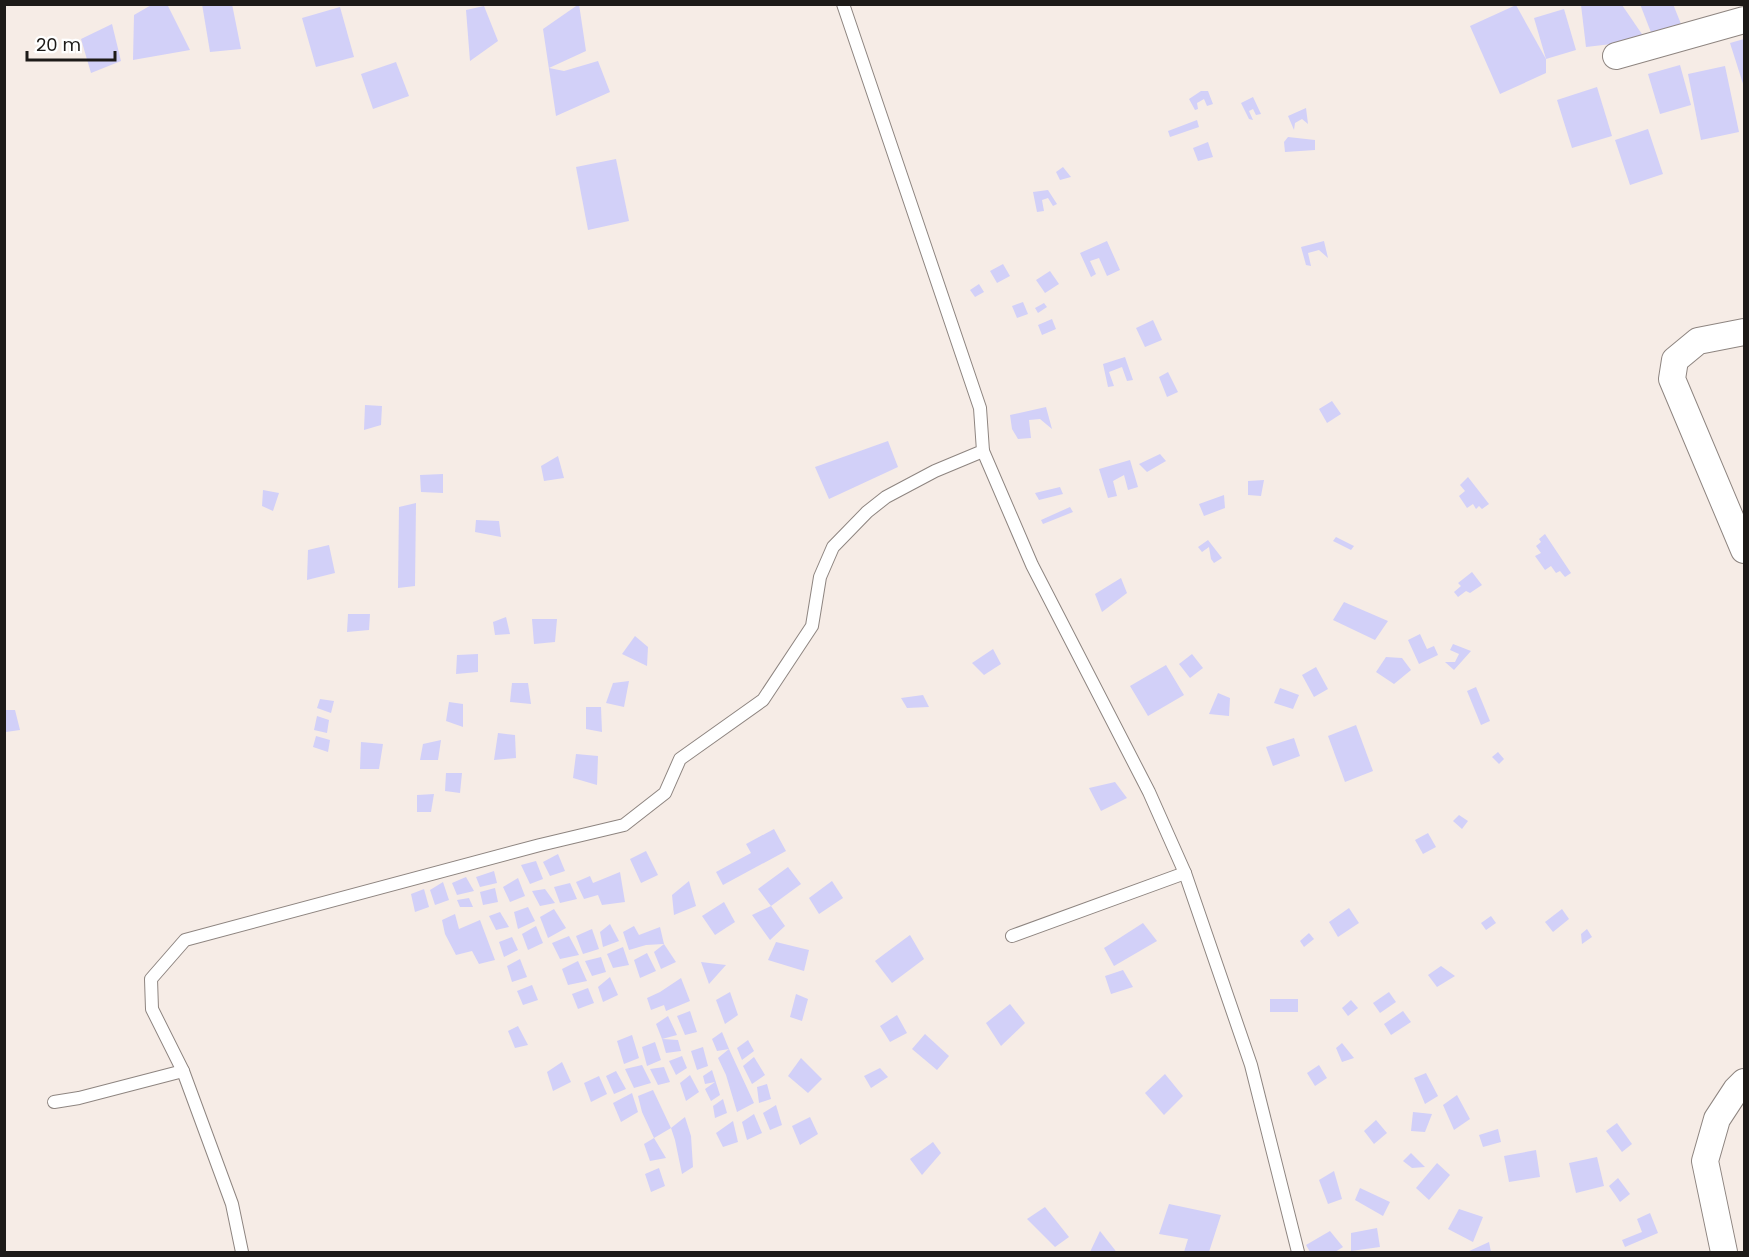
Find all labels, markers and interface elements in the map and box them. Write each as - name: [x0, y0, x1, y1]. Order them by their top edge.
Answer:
- scale bar: [27, 24, 116, 62]
- text: 20 m: [36, 32, 81, 57]

